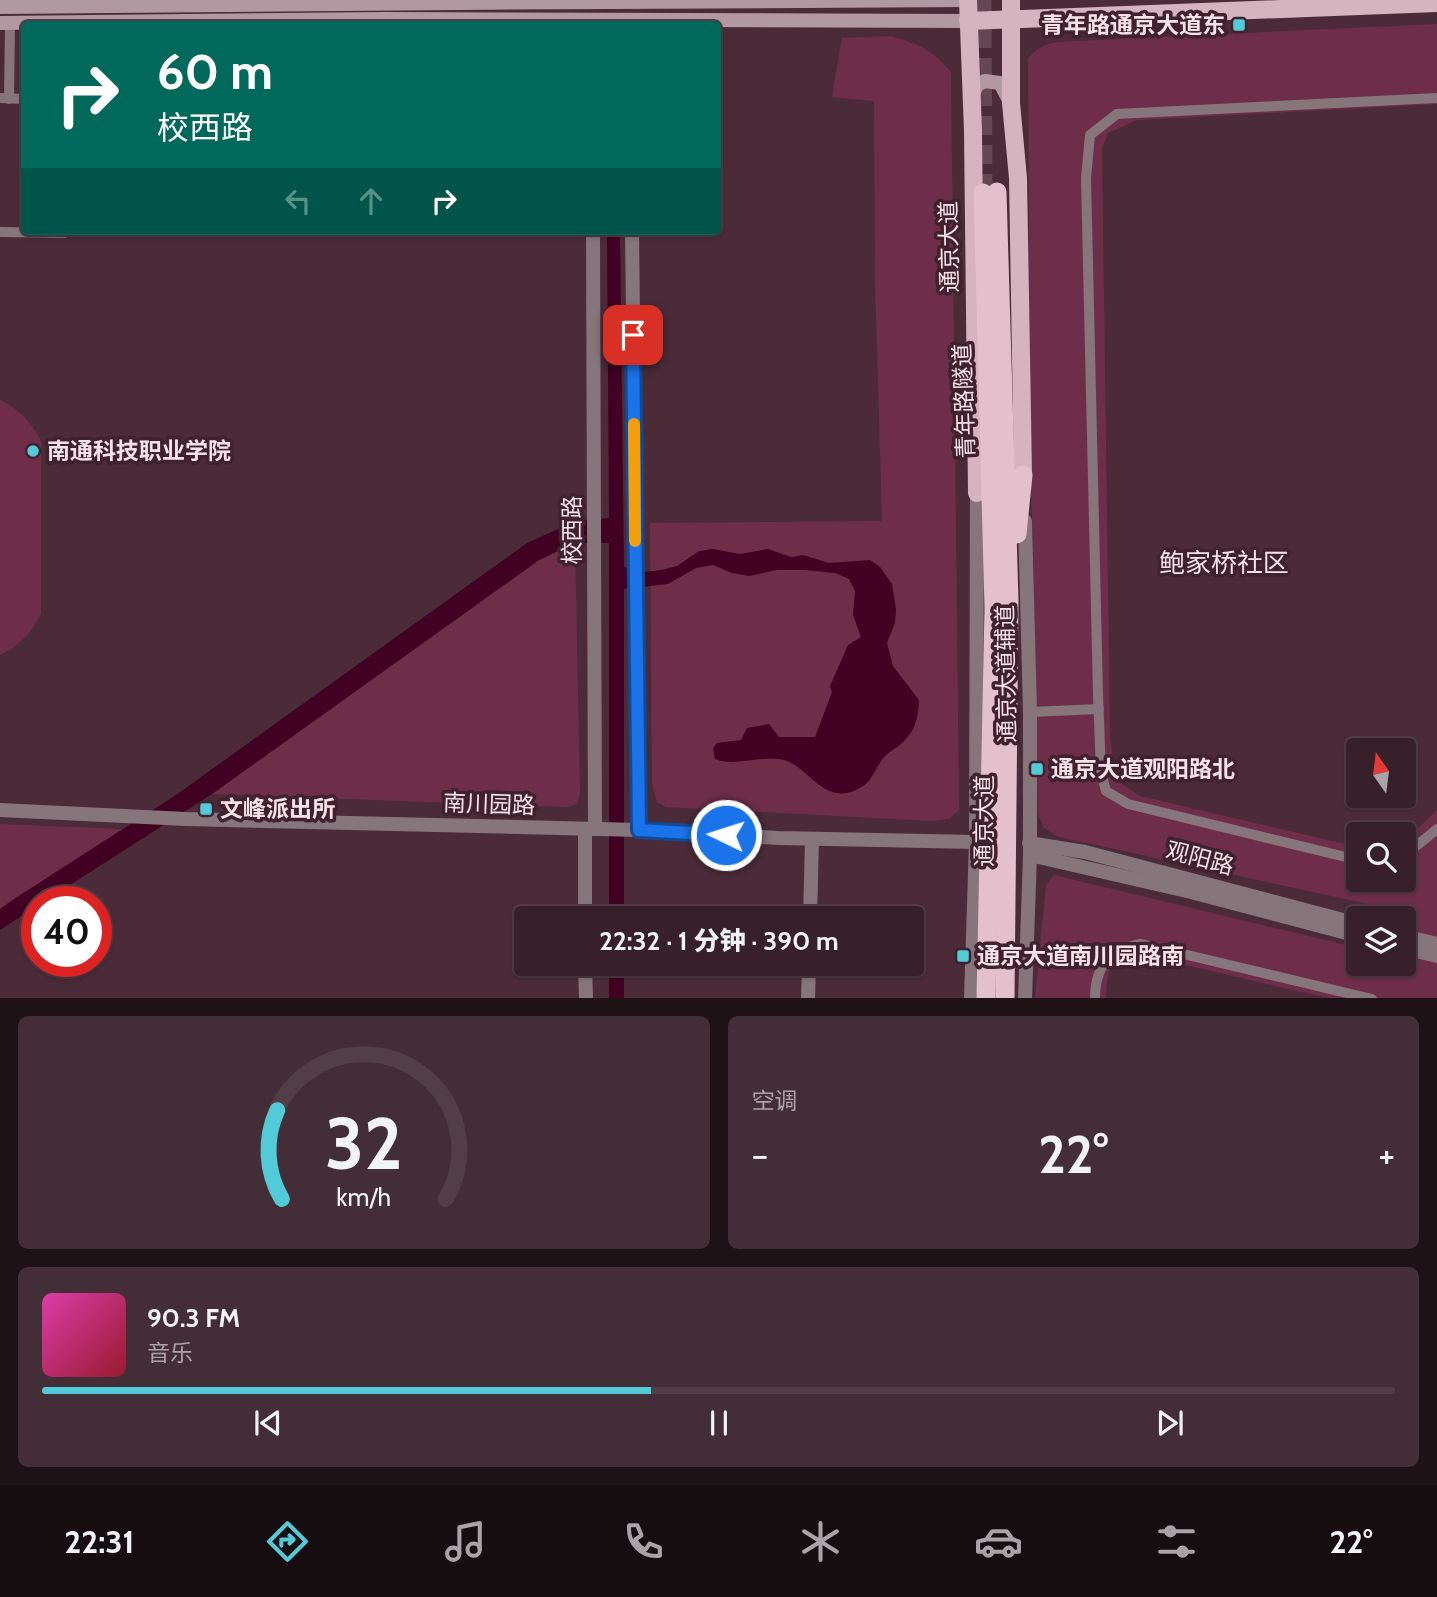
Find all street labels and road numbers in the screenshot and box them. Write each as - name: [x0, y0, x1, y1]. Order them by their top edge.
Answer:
- street label: 通京大道: [934, 201, 964, 293]
- street label: 青年路隧道: [948, 343, 980, 459]
- street label: 校西路: [558, 496, 586, 565]
- street label: 通京大道辅道: [991, 605, 1021, 743]
- street label: 通京大道: [970, 775, 998, 867]
- street label: 南川园路: [443, 788, 535, 820]
- street label: 观阳路: [1163, 836, 1237, 880]

